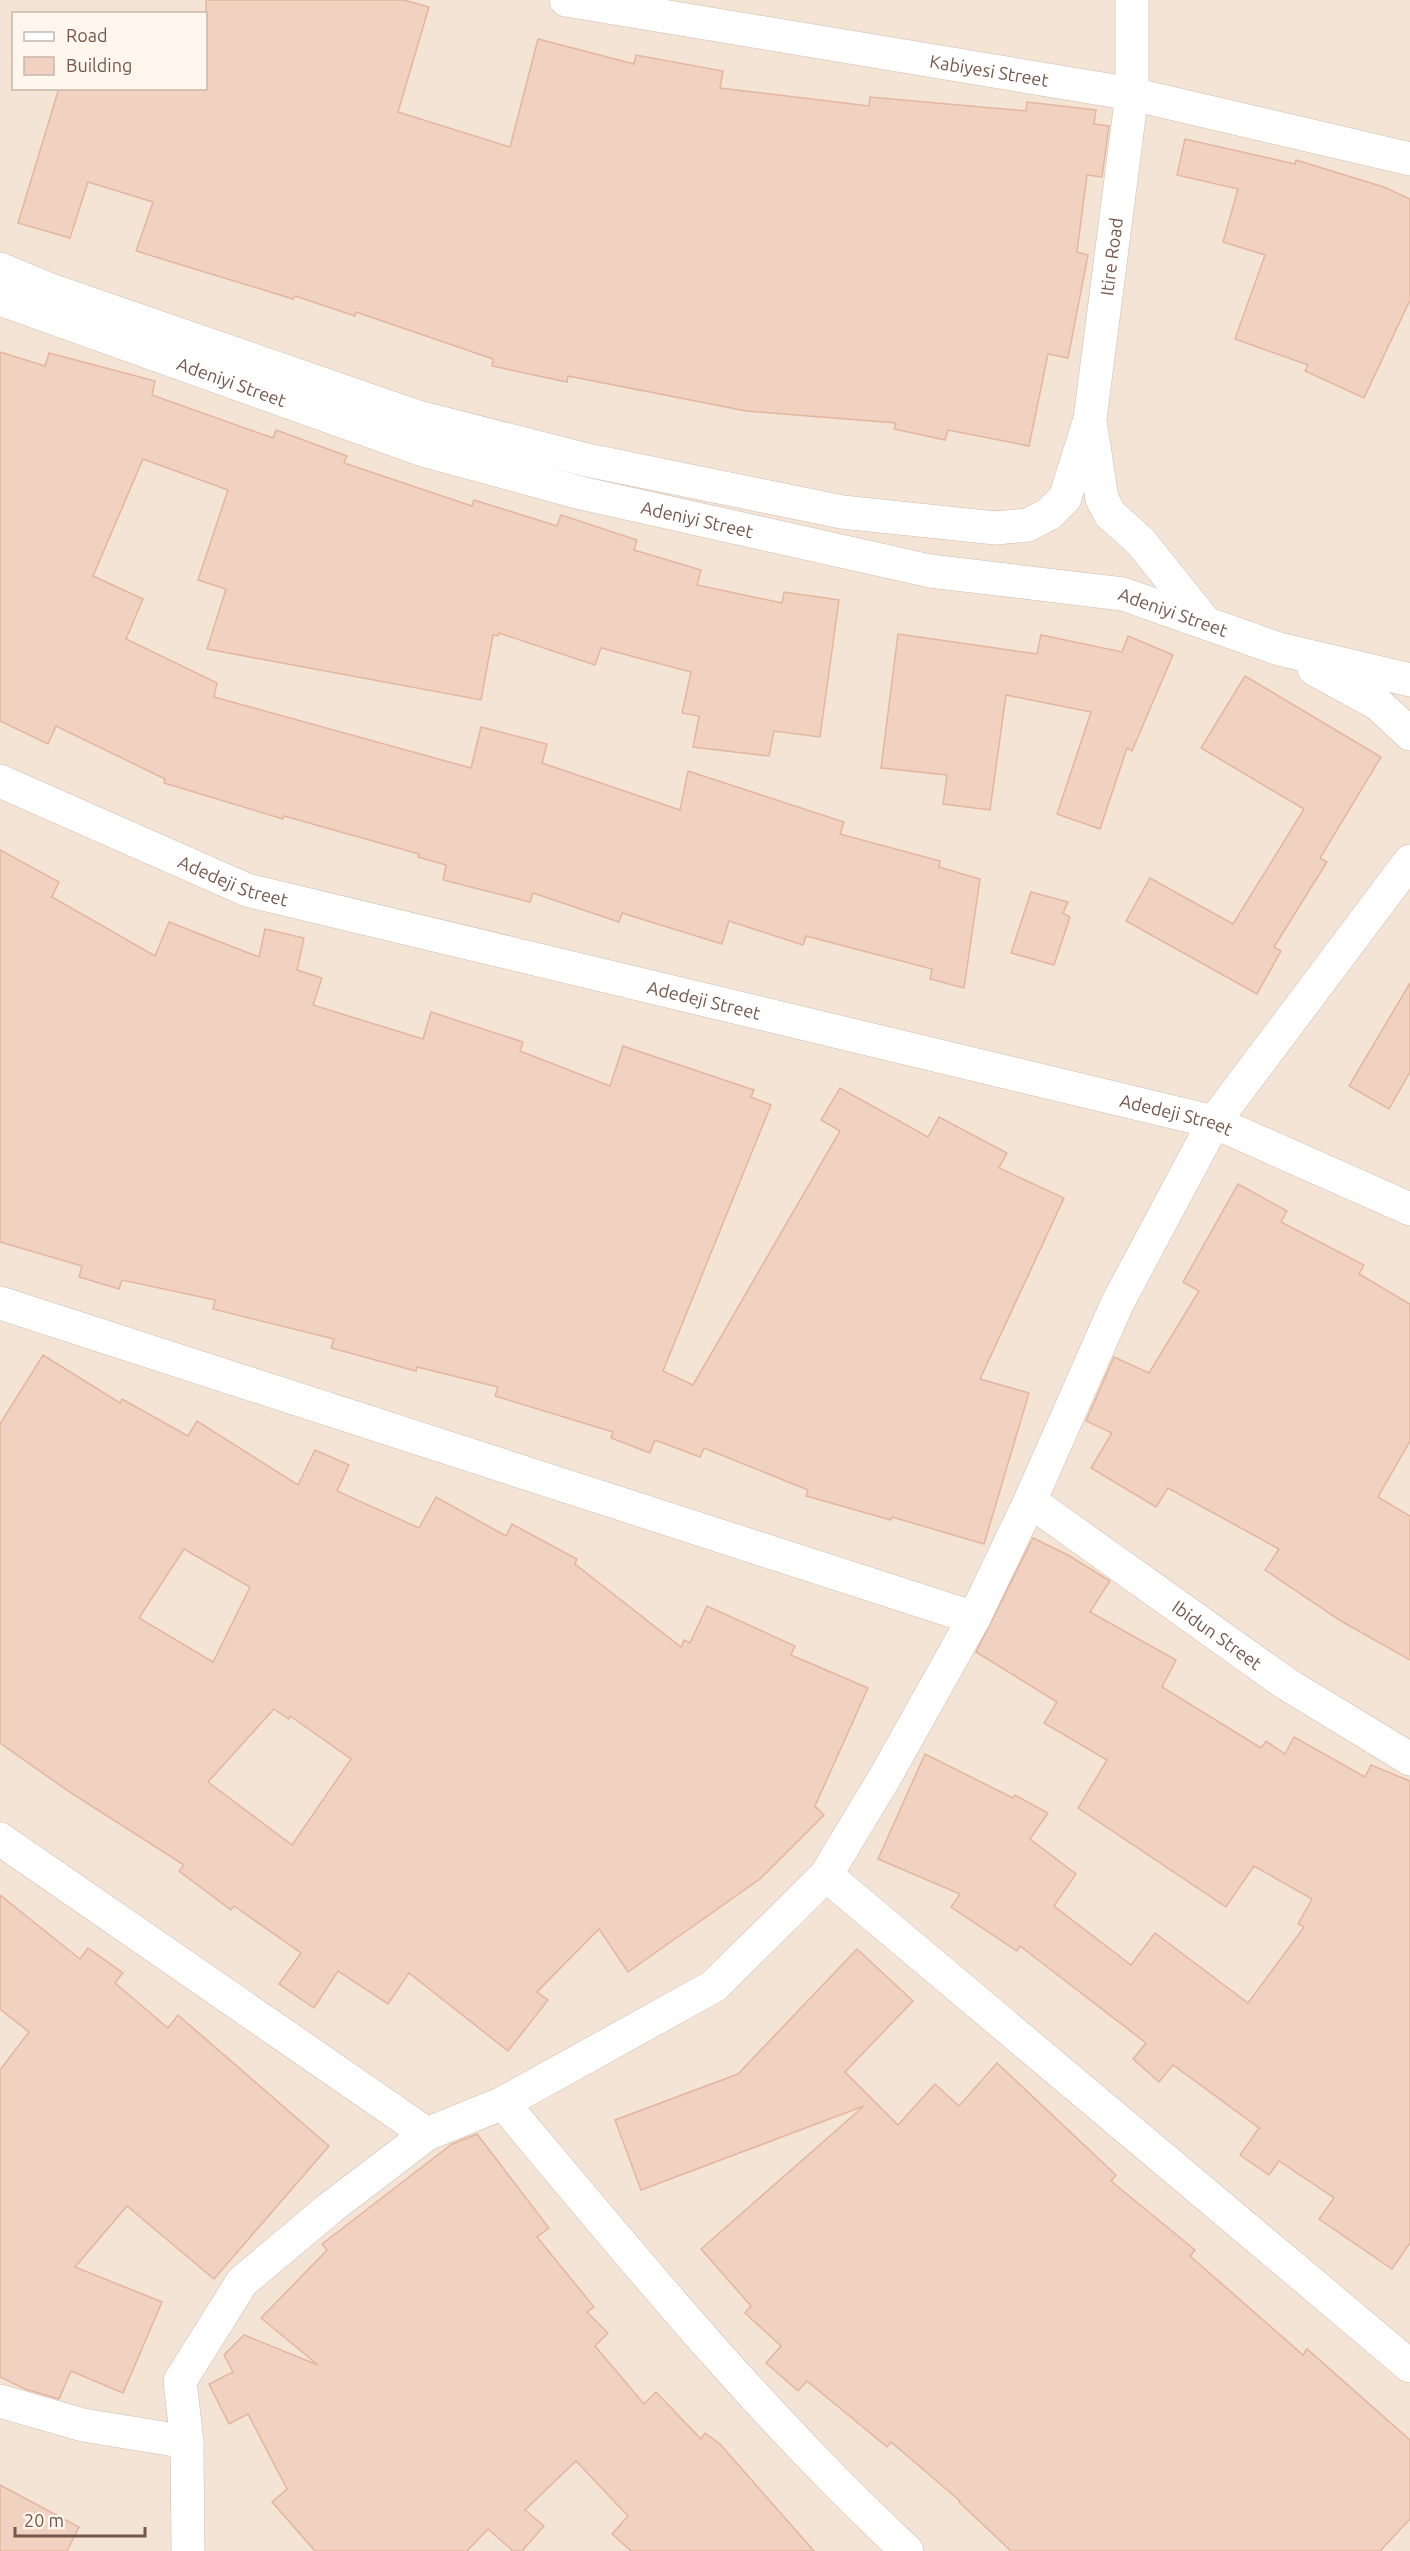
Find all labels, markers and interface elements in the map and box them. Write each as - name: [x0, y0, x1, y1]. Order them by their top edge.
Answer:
- legend: [12, 12, 207, 90]
- text: Road: [66, 25, 108, 45]
- street label: Kabiyesi Street: [928, 51, 1050, 90]
- text: Building: [66, 55, 132, 75]
- street label: Itire Road: [1096, 216, 1126, 297]
- street label: Adeniyi Street: [175, 353, 289, 410]
- street label: Adeniyi Street: [639, 497, 755, 541]
- street label: Adeniyi Street: [1116, 583, 1230, 640]
- street label: Adedeji Street: [175, 851, 290, 910]
- street label: Adedeji Street: [645, 976, 763, 1023]
- street label: Adedeji Street: [1118, 1090, 1236, 1139]
- street label: Ibidun Street: [1169, 1596, 1266, 1673]
- scale bar: [15, 2500, 146, 2538]
- text: 20 m: [24, 2510, 64, 2530]

